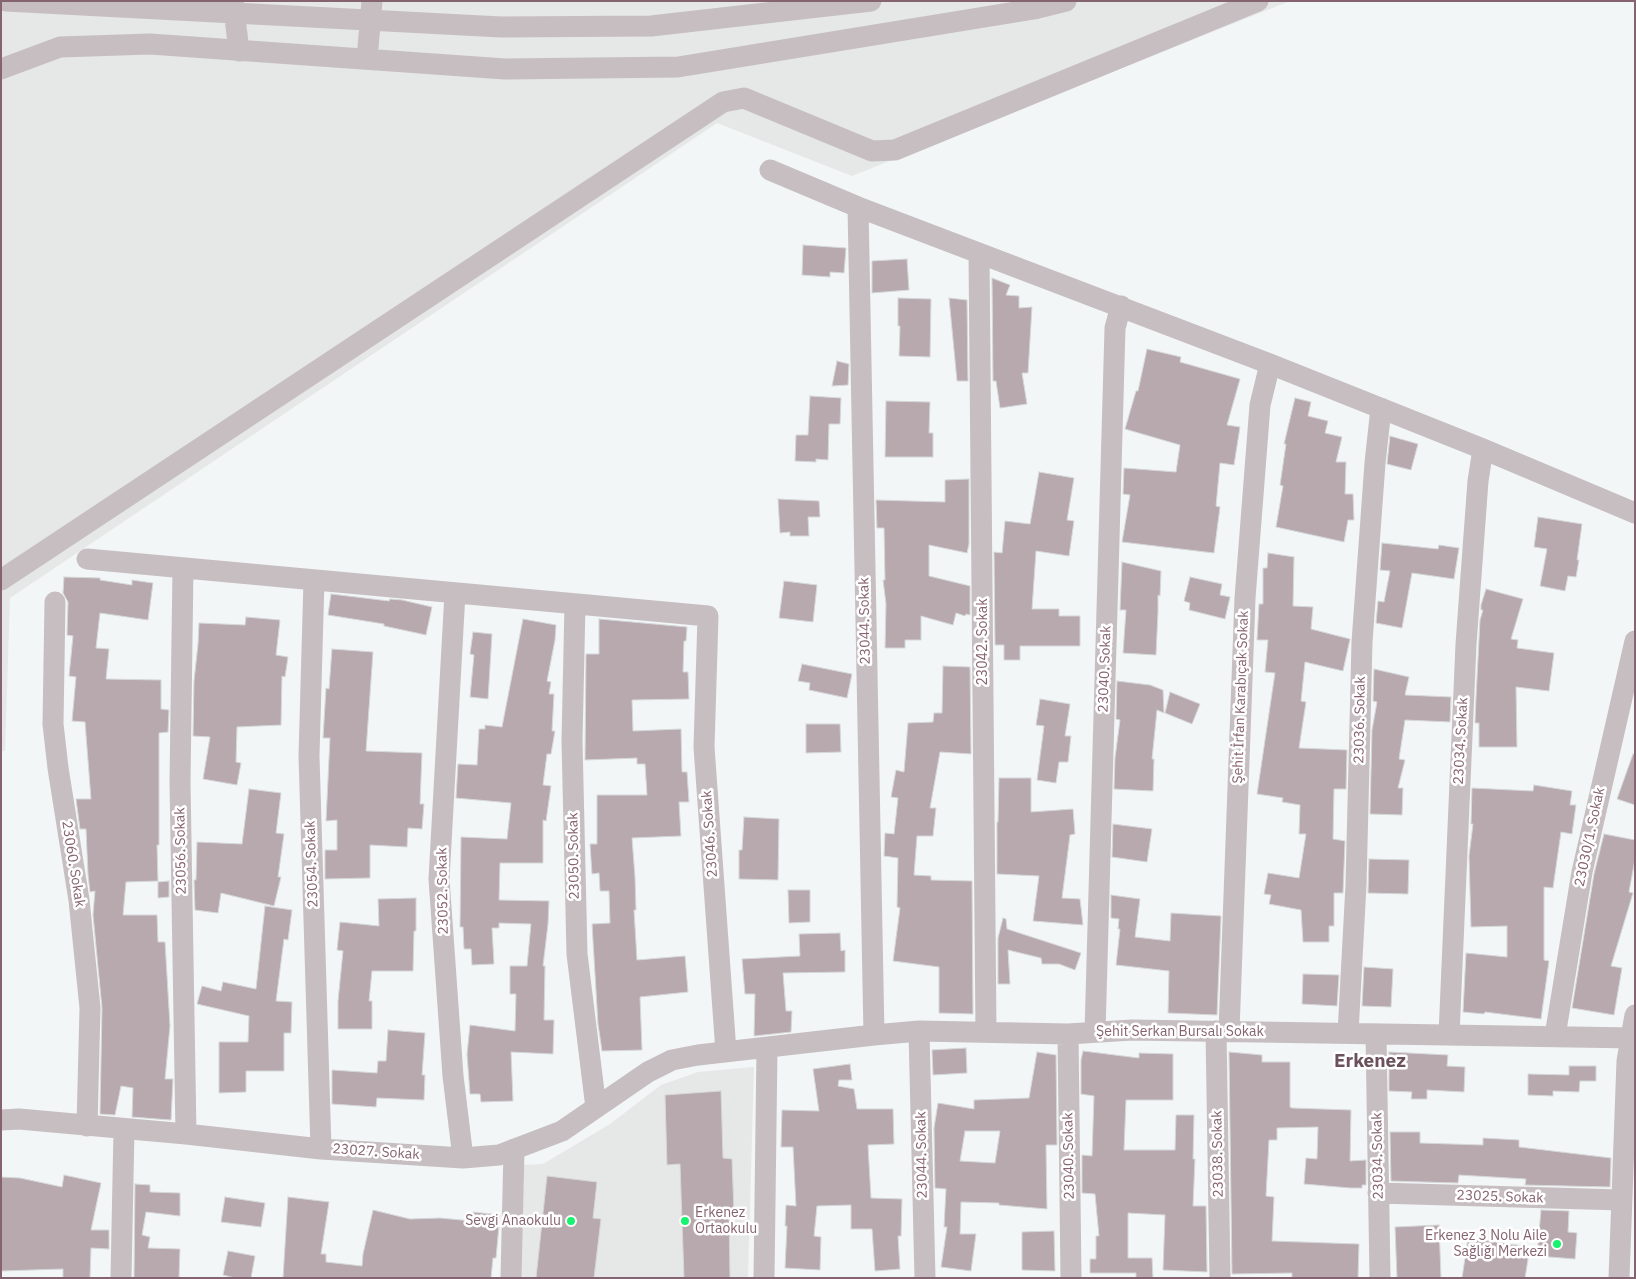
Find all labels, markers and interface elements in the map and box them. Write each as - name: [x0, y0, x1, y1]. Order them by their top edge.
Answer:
- street label: 23044. Sokak: [856, 577, 874, 665]
- street label: 23042. Sokak: [975, 598, 991, 686]
- street label: Şehit İrfan Karabıçak Sokak: [1230, 610, 1252, 784]
- street label: 23040. Sokak: [1095, 625, 1115, 713]
- street label: 23036. Sokak: [1351, 676, 1369, 764]
- street label: 23034. Sokak: [1450, 697, 1472, 785]
- street label: 23030/1. Sokak: [1571, 786, 1609, 888]
- street label: 23046. Sokak: [699, 790, 721, 878]
- street label: 23056. Sokak: [172, 807, 190, 895]
- street label: 23050. Sokak: [565, 812, 583, 900]
- street label: 23060. Sokak: [58, 820, 88, 908]
- street label: 23054. Sokak: [302, 820, 322, 908]
- street label: 23052. Sokak: [434, 847, 452, 935]
- street label: Şehit Serkan Bursalı Sokak: [1096, 1024, 1264, 1040]
- district label: Erkenez: [1334, 1051, 1406, 1073]
- street label: 23038. Sokak: [1209, 1110, 1227, 1198]
- street label: 23044. Sokak: [913, 1111, 931, 1199]
- street label: 23040. Sokak: [1060, 1112, 1078, 1200]
- street label: 23034. Sokak: [1369, 1112, 1387, 1200]
- street label: 23027. Sokak: [332, 1141, 420, 1163]
- street label: 23025. Sokak: [1456, 1187, 1544, 1207]
- place label: Erkenez Ortaokulu: [695, 1205, 757, 1238]
- place label: Sevgi Anaokulu: [465, 1213, 561, 1229]
- marker: Sevgi Anaokulu: [565, 1215, 577, 1227]
- marker: Erkenez Ortaokulu: [679, 1215, 691, 1227]
- place label: Erkenez 3 Nolu Aile Sağlığı Merkezi: [1425, 1228, 1547, 1260]
- marker: Erkenez 3 Nolu Aile Sağlığı Merkezi: [1551, 1238, 1563, 1250]

